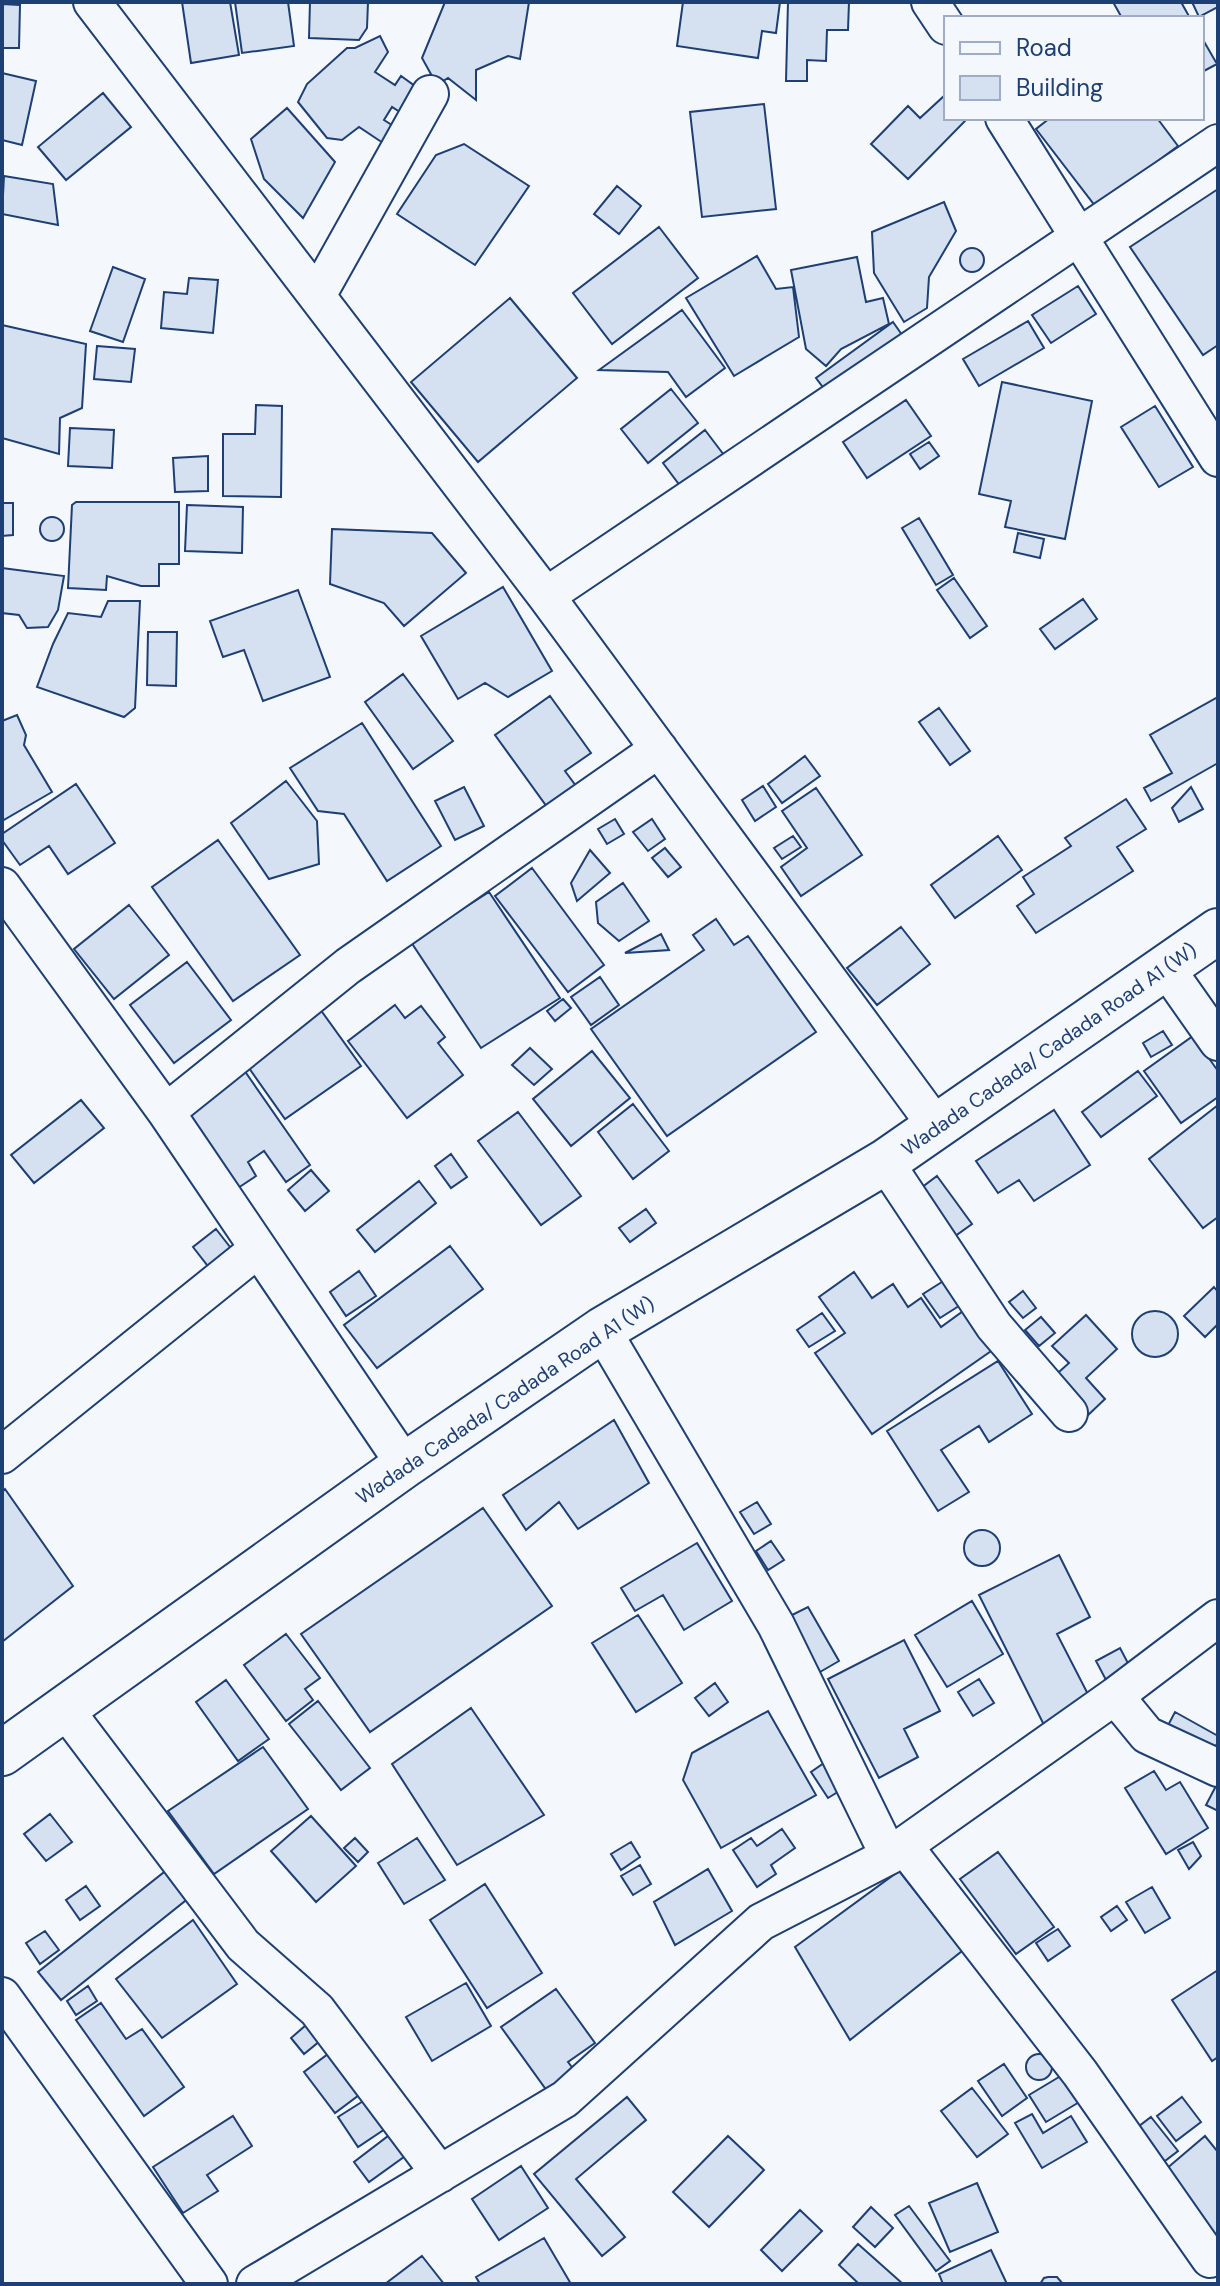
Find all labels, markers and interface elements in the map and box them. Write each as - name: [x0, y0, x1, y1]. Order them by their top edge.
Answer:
- legend: [944, 16, 1204, 120]
- text: Road: [1016, 32, 1072, 63]
- text: Building: [1016, 72, 1103, 103]
- street label: Wadada Cadada/ Cadada Road A1 (W): [896, 937, 1202, 1161]
- street label: Wadada Cadada/ Cadada Road A1 (W): [351, 1290, 659, 1510]

